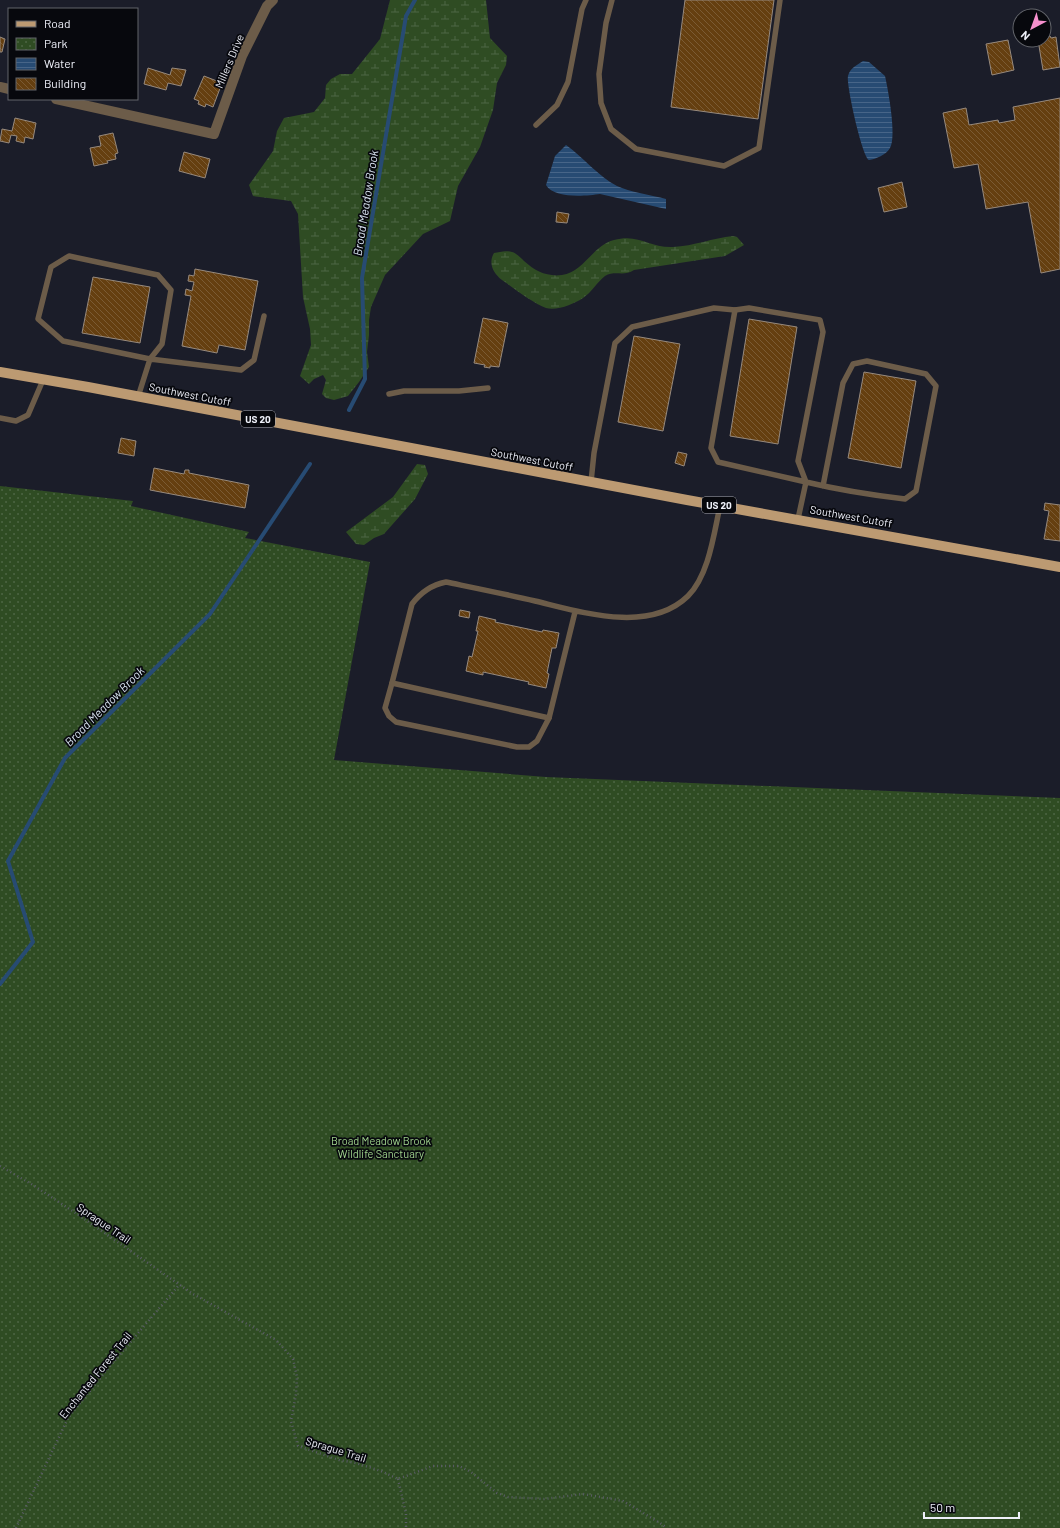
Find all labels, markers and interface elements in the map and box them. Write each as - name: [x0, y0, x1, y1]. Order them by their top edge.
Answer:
- legend: [8, 8, 138, 100]
- north arrow: [1012, 8, 1052, 48]
- text: Road: [44, 16, 71, 30]
- text: N: [1018, 29, 1032, 43]
- street label: Millers Drive: [212, 32, 246, 90]
- text: Park: [44, 36, 68, 50]
- text: Water: [44, 56, 76, 70]
- text: Building: [44, 76, 86, 90]
- water label: Broad Meadow Brook: [350, 149, 380, 257]
- street label: Southwest Cutoff: [148, 380, 232, 408]
- road number: US 20: [241, 411, 275, 427]
- street label: Southwest Cutoff: [490, 445, 574, 473]
- road number: US 20: [702, 497, 736, 513]
- street label: Southwest Cutoff: [809, 502, 893, 530]
- water label: Broad Meadow Brook: [61, 663, 147, 749]
- park label: Broad Meadow Brook Wildlife Sanctuary: [331, 1134, 432, 1160]
- street label: Sprague Trail: [74, 1200, 134, 1246]
- street label: Enchanted Forest Trail: [56, 1329, 134, 1421]
- street label: Sprague Trail: [304, 1434, 368, 1464]
- scale bar: [924, 1494, 1019, 1520]
- text: 50 m: [930, 1500, 955, 1514]

